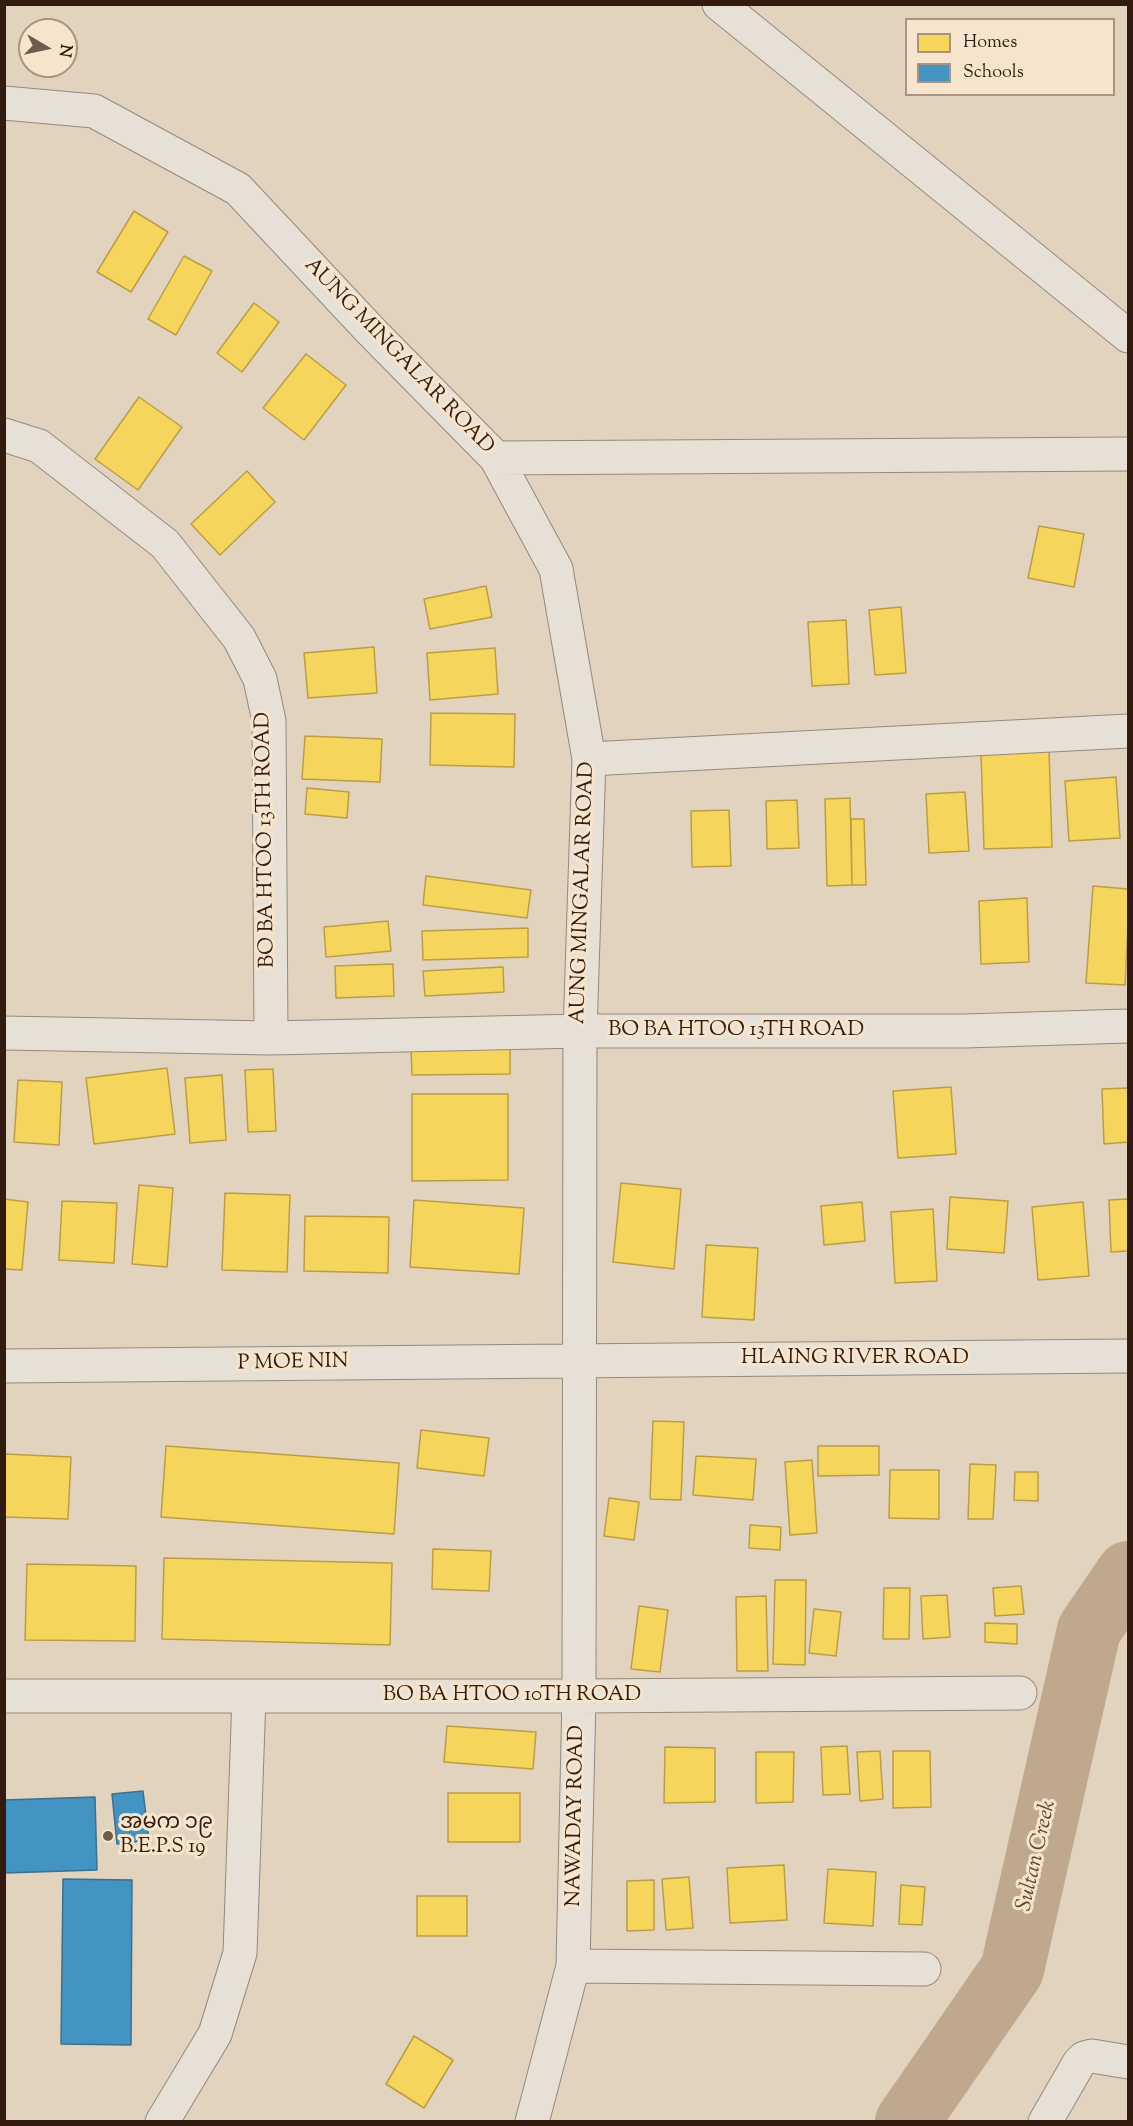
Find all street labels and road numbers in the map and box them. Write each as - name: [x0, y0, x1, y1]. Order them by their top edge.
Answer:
- street label: AUNG MINGALAR ROAD: [298, 254, 498, 460]
- street label: BO BA HTOO 13TH ROAD: [252, 712, 282, 968]
- street label: AUNG MINGALAR ROAD: [567, 761, 601, 1025]
- street label: BO BA HTOO 13TH ROAD: [608, 1018, 864, 1044]
- street label: HLAING RIVER ROAD: [741, 1346, 969, 1372]
- street label: P MOE NIN: [237, 1350, 349, 1378]
- street label: BO BA HTOO 10TH ROAD: [383, 1683, 641, 1709]
- street label: NAWADAY ROAD: [563, 1725, 591, 1907]

